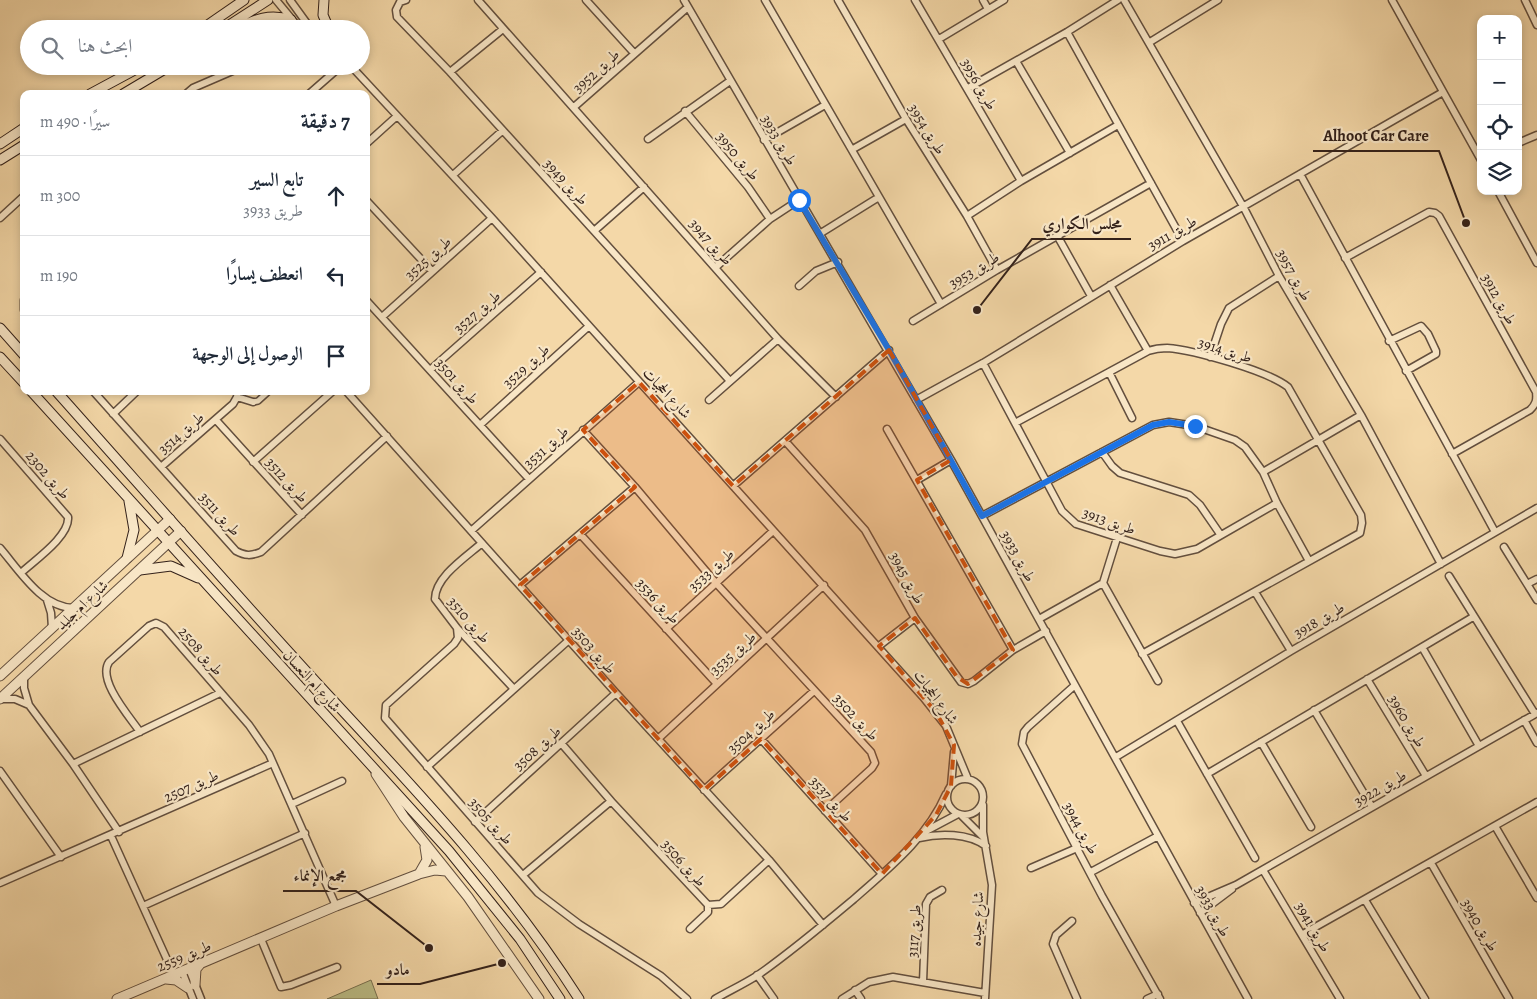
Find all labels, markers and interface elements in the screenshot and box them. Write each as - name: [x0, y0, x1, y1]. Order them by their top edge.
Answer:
- map controls: [1477, 15, 1522, 195]
- button: +: [1477, 15, 1522, 60]
- search box: [20, 20, 370, 75]
- text: ابحث هنا: [78, 33, 132, 59]
- icon: search: [38, 34, 66, 62]
- street label: طريق 3952: [568, 44, 624, 98]
- street label: طريق 3956: [956, 54, 1002, 114]
- button: −: [1477, 60, 1522, 105]
- street label: طريق 3954: [903, 100, 951, 158]
- button: locate: [1477, 105, 1522, 150]
- text: 7 دقيقة: [301, 107, 350, 135]
- text: سيرًا · 490 m: [40, 111, 110, 133]
- street label: طريق 3933: [756, 111, 802, 169]
- callout: Alhoot Car Care: [1313, 120, 1439, 151]
- text: Alhoot Car Care: [1322, 125, 1429, 147]
- street label: طريق 3950: [712, 127, 764, 185]
- button: layers: [1477, 150, 1522, 195]
- street label: طريق 3949: [539, 154, 593, 210]
- text: تابع السير: [250, 167, 303, 193]
- icon: ahead: [322, 182, 350, 210]
- text: 300 m: [40, 185, 80, 207]
- route start: [788, 189, 811, 212]
- text: طريق 3933: [243, 200, 303, 222]
- callout: مجلس الكواري: [1032, 208, 1131, 239]
- street label: طريق 3911: [1144, 211, 1200, 255]
- text: مجلس الكواري: [1042, 213, 1122, 237]
- street label: طريق 3947: [685, 214, 737, 270]
- street label: طريق 3525: [400, 232, 456, 284]
- street label: طريق 3957: [1272, 246, 1316, 304]
- street label: طريق 3953: [945, 247, 1003, 293]
- text: انعطف يسارًا: [226, 261, 303, 287]
- icon: left: [322, 262, 350, 290]
- text: 190 m: [40, 265, 78, 287]
- street label: طريق 3912: [1477, 270, 1521, 328]
- street label: طريق 3527: [449, 286, 505, 338]
- street label: طريق 3914: [1196, 332, 1254, 368]
- street label: طريق 3529: [498, 339, 554, 393]
- text: الوصول إلى الوجهة: [192, 341, 303, 367]
- icon: arrive: [322, 342, 350, 370]
- street label: طريق 3501: [431, 353, 483, 409]
- street label: شارع الحجيات: [636, 363, 696, 425]
- street label: طريق 3514: [154, 407, 208, 459]
- route end: [1184, 415, 1207, 438]
- street label: طريق 3531: [519, 421, 573, 473]
- street label: طريق 2302: [21, 446, 75, 504]
- street label: طريق 3512: [261, 453, 313, 507]
- street label: طريق 3511: [195, 487, 245, 541]
- street label: طريق 3913: [1080, 503, 1138, 539]
- street label: طريق 3933: [996, 527, 1040, 585]
- street label: طريق 3533: [684, 544, 738, 596]
- street label: طريق 3945: [885, 548, 929, 608]
- street label: طريق 3536: [631, 574, 685, 628]
- street label: شارع ام جليد: [51, 576, 115, 637]
- street label: طريق 3510: [443, 592, 495, 648]
- street label: طريق 3918: [1290, 597, 1348, 643]
- street label: طريق 2508: [174, 622, 228, 680]
- street label: طريق 3503: [568, 622, 620, 678]
- street label: طريق 3535: [706, 627, 760, 679]
- street label: شارع ام النعسان: [276, 645, 345, 719]
- street label: شارع الحجيات: [907, 666, 963, 730]
- street label: طريق 3502: [829, 689, 883, 745]
- street label: طريق 3960: [1383, 691, 1431, 751]
- street label: طريق 3504: [723, 704, 779, 758]
- street label: طريق 3508: [509, 721, 565, 775]
- street label: طريق 2507: [160, 765, 222, 807]
- street label: طريق 3922: [1350, 765, 1410, 811]
- street label: طريق 3537: [805, 772, 857, 826]
- street label: طريق 3505: [464, 793, 518, 849]
- street label: طريق 3944: [1058, 798, 1104, 858]
- street label: طريق 3506: [657, 835, 711, 891]
- callout: مجمع الإنماء: [283, 860, 356, 891]
- text: مجمع الإنماء: [294, 865, 346, 891]
- street label: طريق 3933: [1191, 882, 1235, 940]
- street label: شارع جيده: [966, 891, 991, 947]
- street label: طريق 3940: [1457, 895, 1503, 955]
- street label: طريق 3941: [1290, 898, 1336, 956]
- street label: طريق 3117: [902, 904, 926, 958]
- street label: طريق 2559: [154, 936, 214, 976]
- callout: مادو: [377, 953, 420, 984]
- text: مادو: [384, 959, 410, 981]

